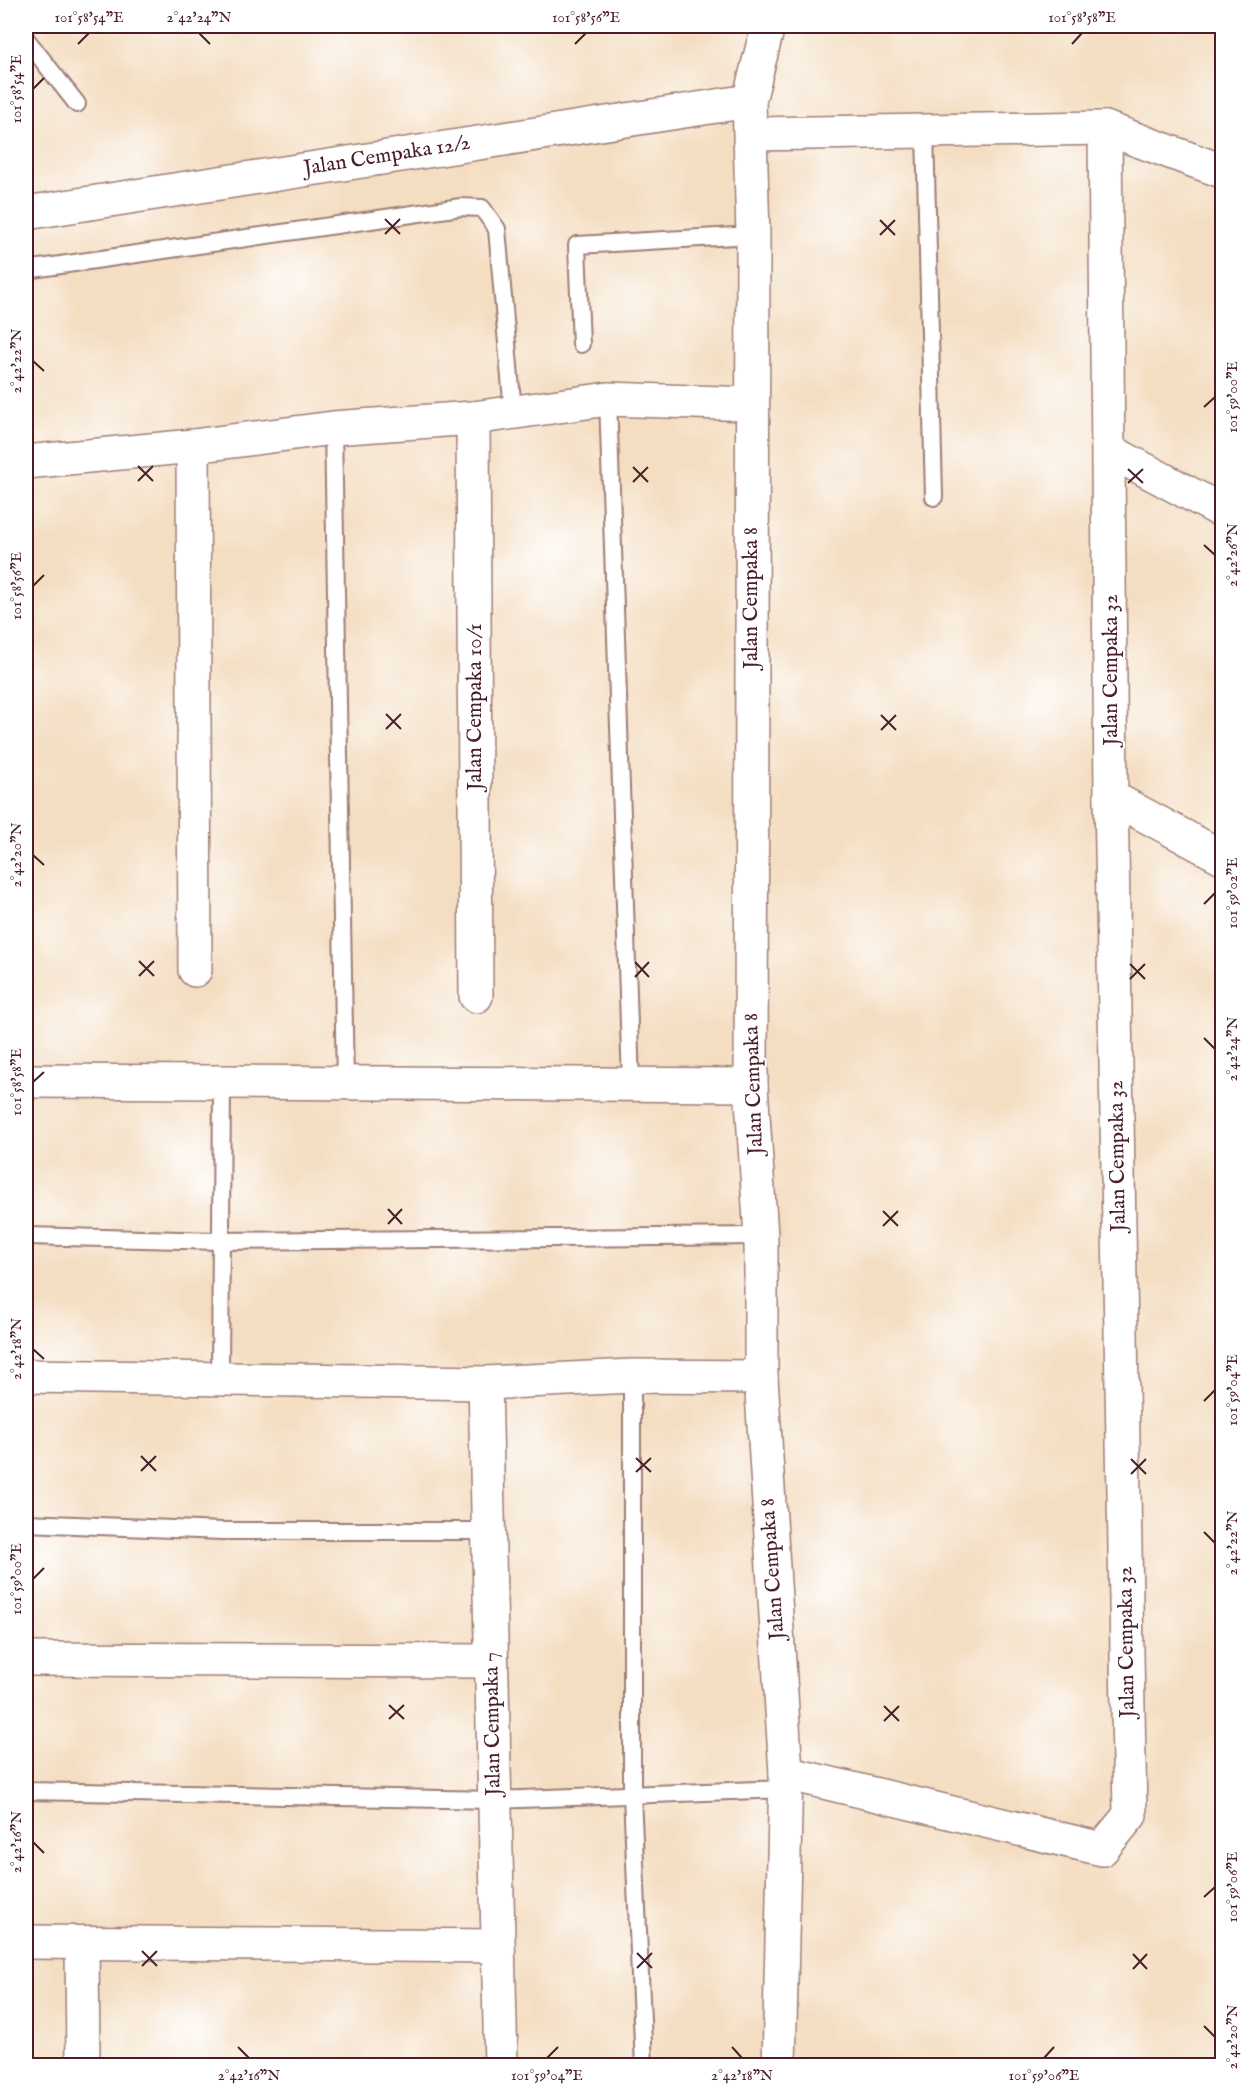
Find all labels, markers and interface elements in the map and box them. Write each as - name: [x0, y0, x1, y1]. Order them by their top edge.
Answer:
- text: 101°58'54"E: [54, 8, 124, 27]
- text: 2°42'24"N: [166, 8, 232, 27]
- text: 101°58'56"E: [552, 8, 620, 27]
- text: 101°58'58"E: [1048, 8, 1116, 27]
- text: 101°58'54"E: [7, 54, 26, 124]
- street label: Jalan Cempaka 12/2: [300, 129, 472, 183]
- text: 2°42'22"N: [7, 329, 26, 393]
- text: 101°59'00"E: [1223, 361, 1242, 433]
- text: 2°42'26"N: [1223, 523, 1242, 587]
- street label: Jalan Cempaka 8: [738, 527, 765, 671]
- text: 101°58'56"E: [7, 552, 26, 620]
- street label: Jalan Cempaka 32: [1098, 594, 1125, 748]
- street label: Jalan Cempaka 10/1: [462, 624, 489, 792]
- text: 2°42'20"N: [7, 822, 26, 888]
- text: 101°59'02"E: [1223, 857, 1242, 929]
- street label: Jalan Cempaka 8: [738, 1012, 770, 1158]
- text: 2°42'24"N: [1223, 1016, 1242, 1082]
- text: 101°58'58"E: [7, 1048, 26, 1116]
- street label: Jalan Cempaka 32: [1103, 1080, 1133, 1234]
- text: 2°42'18"N: [7, 1318, 26, 1380]
- text: 101°59'04"E: [1223, 1354, 1242, 1426]
- street label: Jalan Cempaka 8: [755, 1497, 792, 1643]
- text: 2°42'22"N: [1223, 1511, 1242, 1575]
- text: 101°59'00"E: [7, 1543, 26, 1615]
- street label: Jalan Cempaka 32: [1112, 1566, 1142, 1720]
- street label: Jalan Cempaka 7: [478, 1652, 508, 1798]
- text: 2°42'16"N: [7, 1811, 26, 1873]
- text: 101°59'06"E: [1223, 1852, 1242, 1922]
- text: 2°42'20"N: [1223, 2004, 1242, 2070]
- text: 2°42'16"N: [218, 2066, 280, 2085]
- text: 101°59'04"E: [511, 2066, 583, 2085]
- text: 2°42'18"N: [711, 2066, 773, 2085]
- text: 101°59'06"E: [1009, 2066, 1079, 2085]

